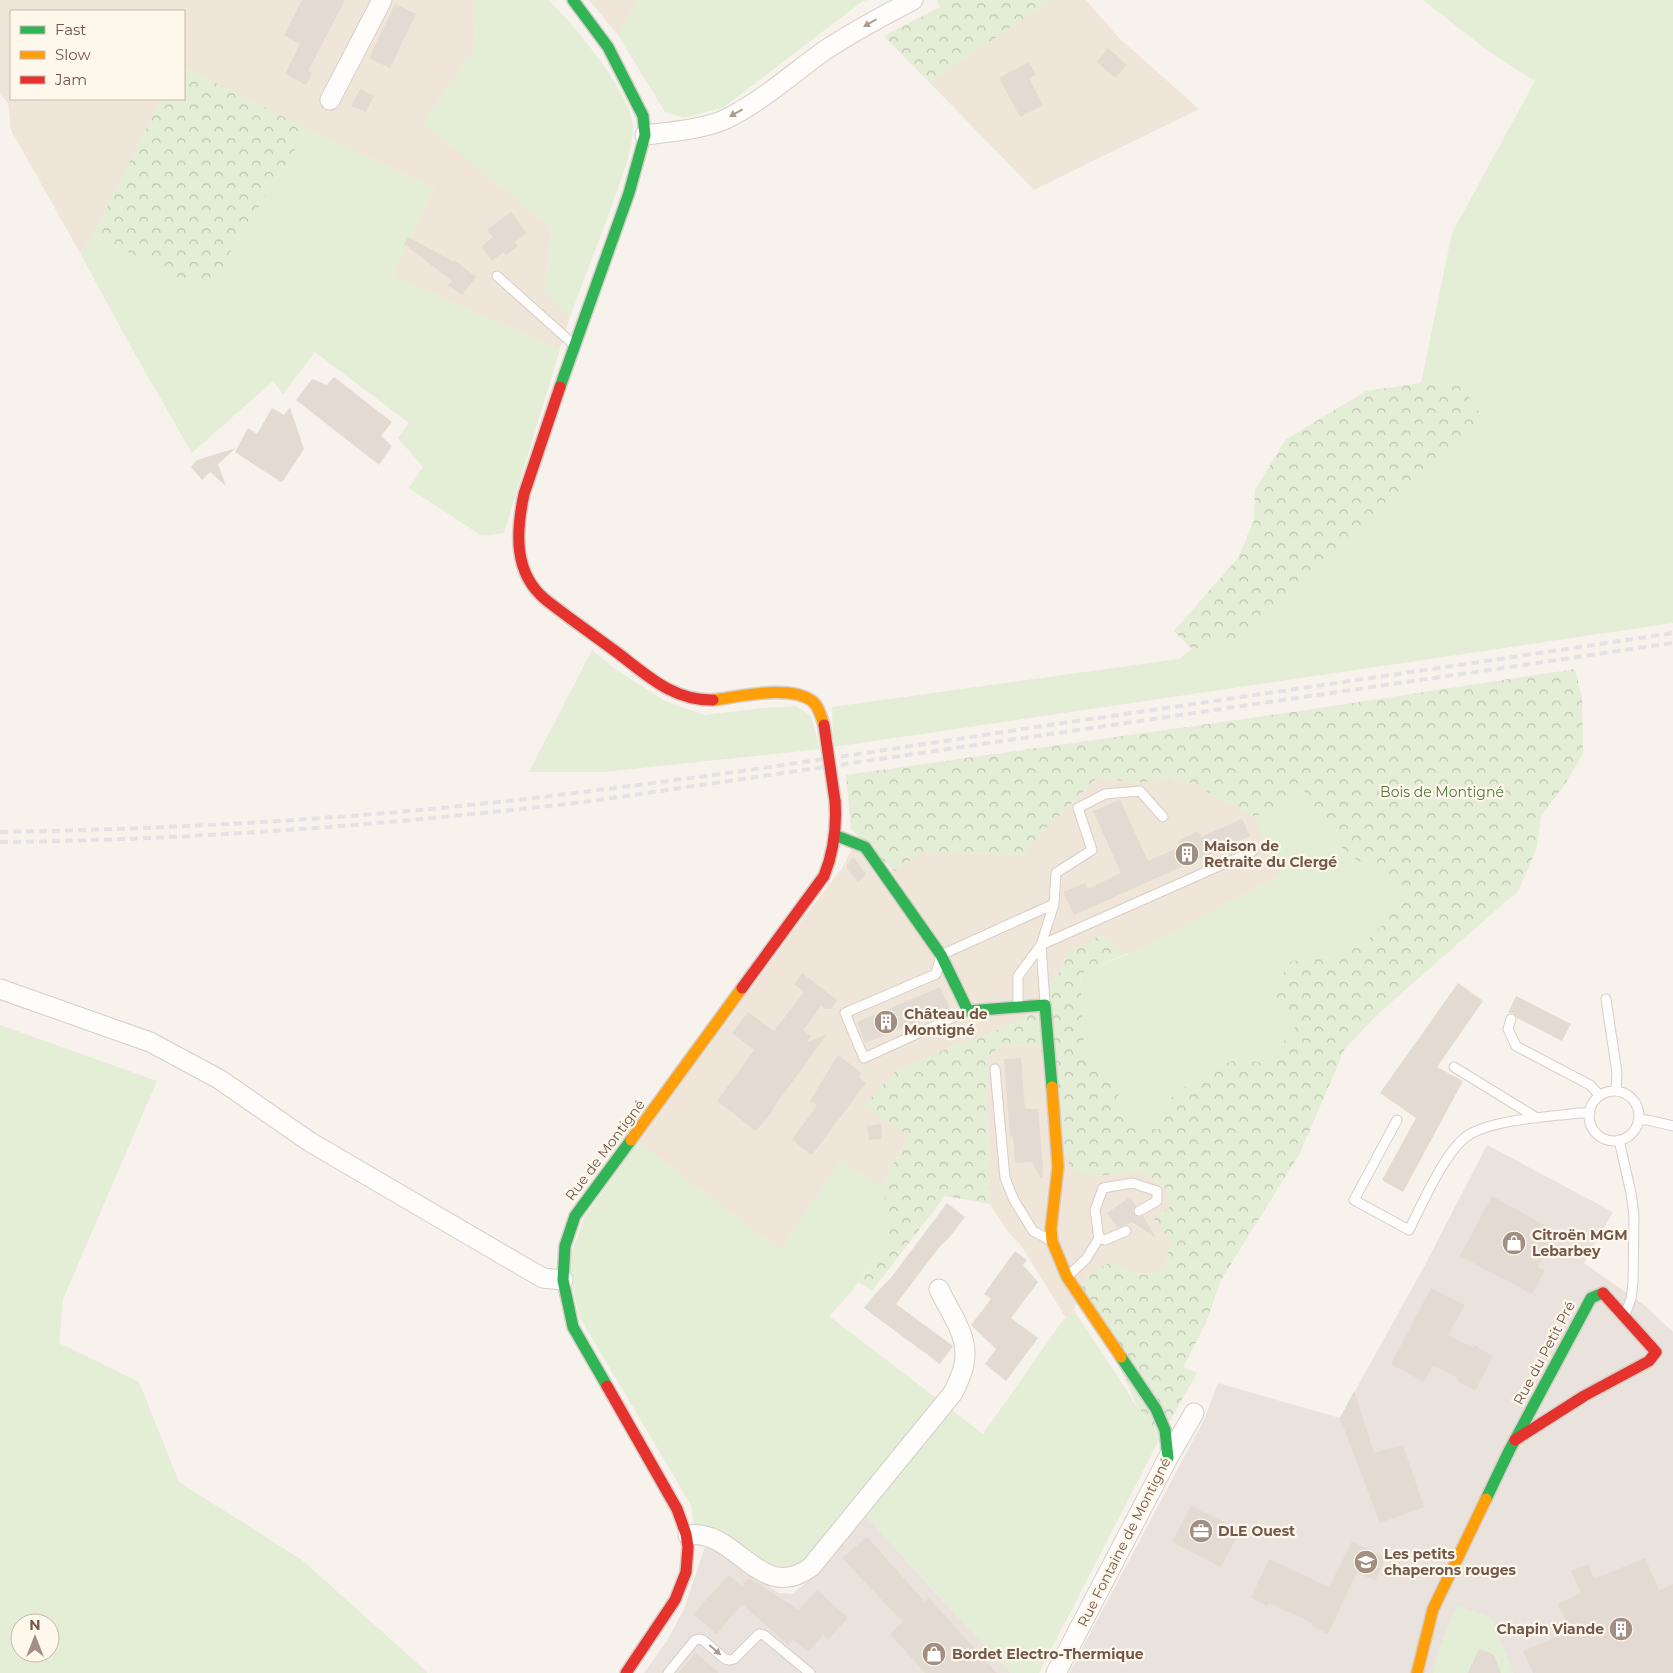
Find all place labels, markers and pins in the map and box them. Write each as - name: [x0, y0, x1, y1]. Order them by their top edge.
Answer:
- place label: Maison de Retraite du Clergé: [1204, 837, 1337, 871]
- building icon: Maison de Retraite du Clergé: [1174, 841, 1200, 867]
- place label: Château de Montigné: [904, 1005, 988, 1039]
- building icon: Château de Montigné: [873, 1009, 899, 1035]
- place label: Citroën MGM Lebarbey: [1532, 1226, 1628, 1260]
- shop icon: Citroën MGM Lebarbey: [1501, 1230, 1527, 1256]
- office icon: DLE Ouest: [1188, 1518, 1214, 1544]
- place label: DLE Ouest: [1218, 1522, 1295, 1540]
- place label: Les petits chaperons rouges: [1384, 1545, 1517, 1579]
- school or university icon: Les petits chaperons rouges: [1353, 1549, 1379, 1575]
- building icon: Chapin Viande: [1608, 1616, 1634, 1642]
- place label: Chapin Viande: [1497, 1620, 1604, 1638]
- shop icon: Bordet Electro-Thermique: [921, 1641, 947, 1667]
- place label: Bordet Electro-Thermique: [952, 1645, 1144, 1663]

